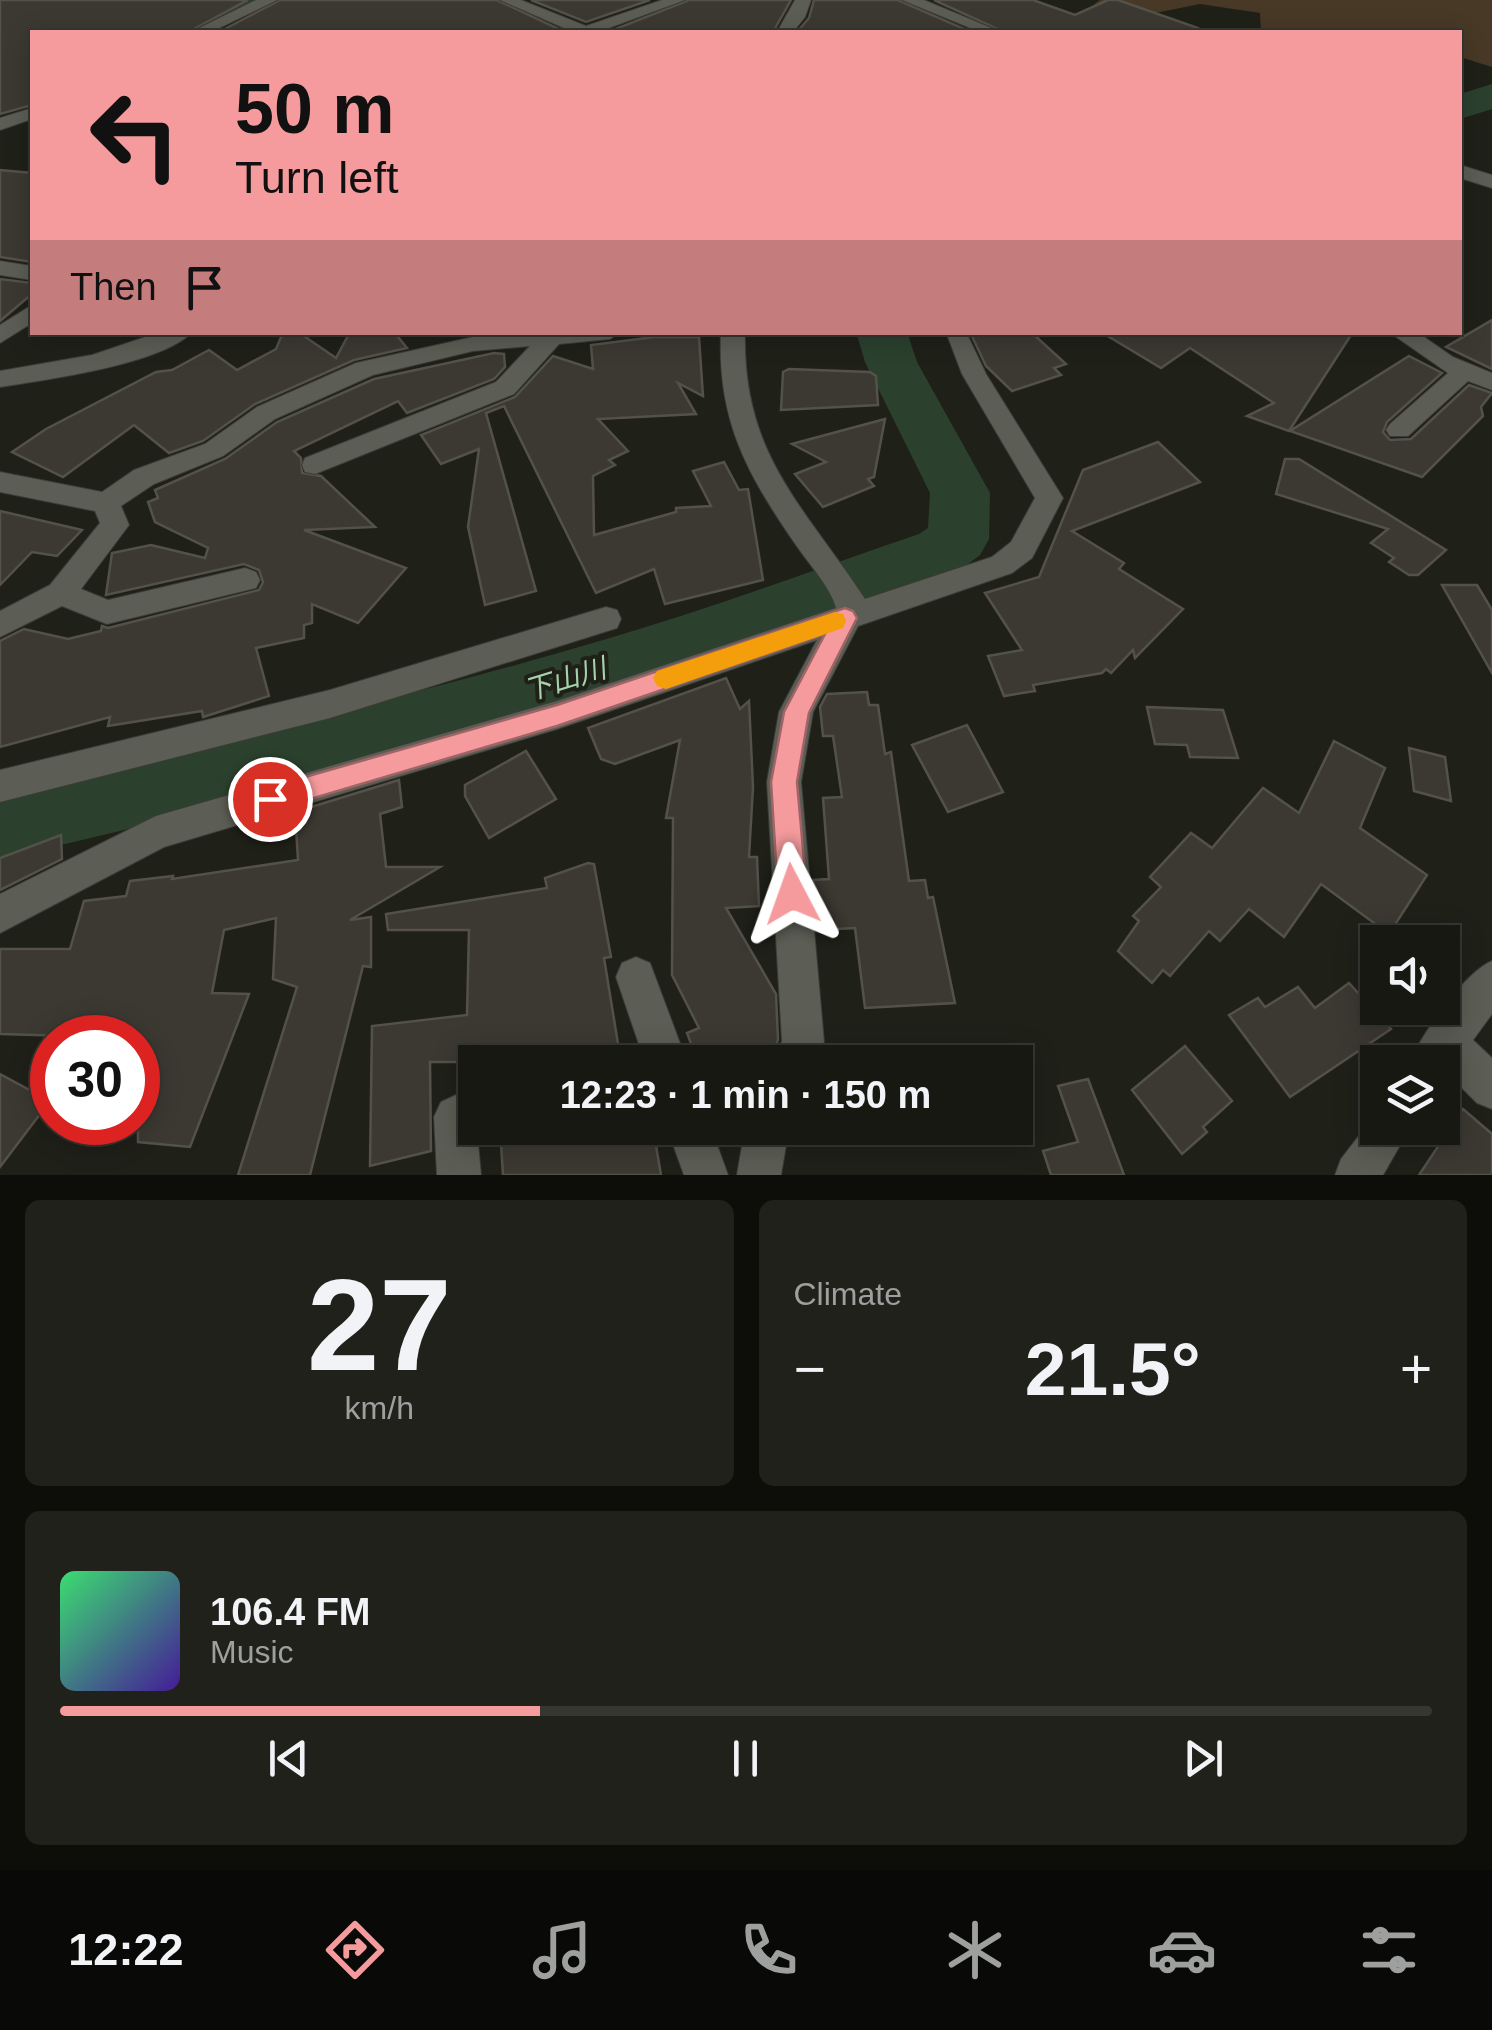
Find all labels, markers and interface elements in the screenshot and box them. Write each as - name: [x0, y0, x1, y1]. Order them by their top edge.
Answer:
- icon: left: [70, 70, 200, 200]
- text: 50 m: [235, 70, 395, 148]
- text: Turn left: [235, 152, 398, 203]
- icon: arrive: [177, 260, 232, 315]
- text: Then: [70, 266, 157, 308]
- water label: 下山川: [520, 652, 613, 707]
- pin: [228, 757, 313, 842]
- icon: arrive: [243, 772, 298, 827]
- position arrow: [740, 842, 844, 946]
- map controls: [1360, 925, 1460, 1145]
- button: sound: [1360, 925, 1460, 1025]
- speed limit sign: 30: [30, 1015, 160, 1145]
- button: layers: [1360, 1045, 1460, 1145]
- text: 12:23 · 1 min · 150 m: [560, 1074, 931, 1116]
- text: 27: [307, 1252, 452, 1398]
- text: Climate: [794, 1276, 902, 1312]
- text: 21.5°: [1025, 1327, 1201, 1411]
- text: −: [794, 1338, 826, 1400]
- text: +: [1400, 1338, 1432, 1400]
- text: km/h: [345, 1390, 414, 1426]
- text: 106.4 FM: [210, 1591, 371, 1633]
- text: Music: [210, 1634, 294, 1670]
- icon: previous: [261, 1731, 316, 1786]
- icon: pause: [718, 1731, 773, 1786]
- icon: next: [1176, 1731, 1231, 1786]
- icon: directions: [320, 1915, 390, 1985]
- icon: music: [527, 1915, 597, 1985]
- icon: phone: [734, 1915, 804, 1985]
- icon: climate: [940, 1915, 1010, 1985]
- icon: car: [1147, 1915, 1217, 1985]
- icon: filters: [1354, 1915, 1424, 1985]
- text: 12:22: [68, 1924, 183, 1975]

